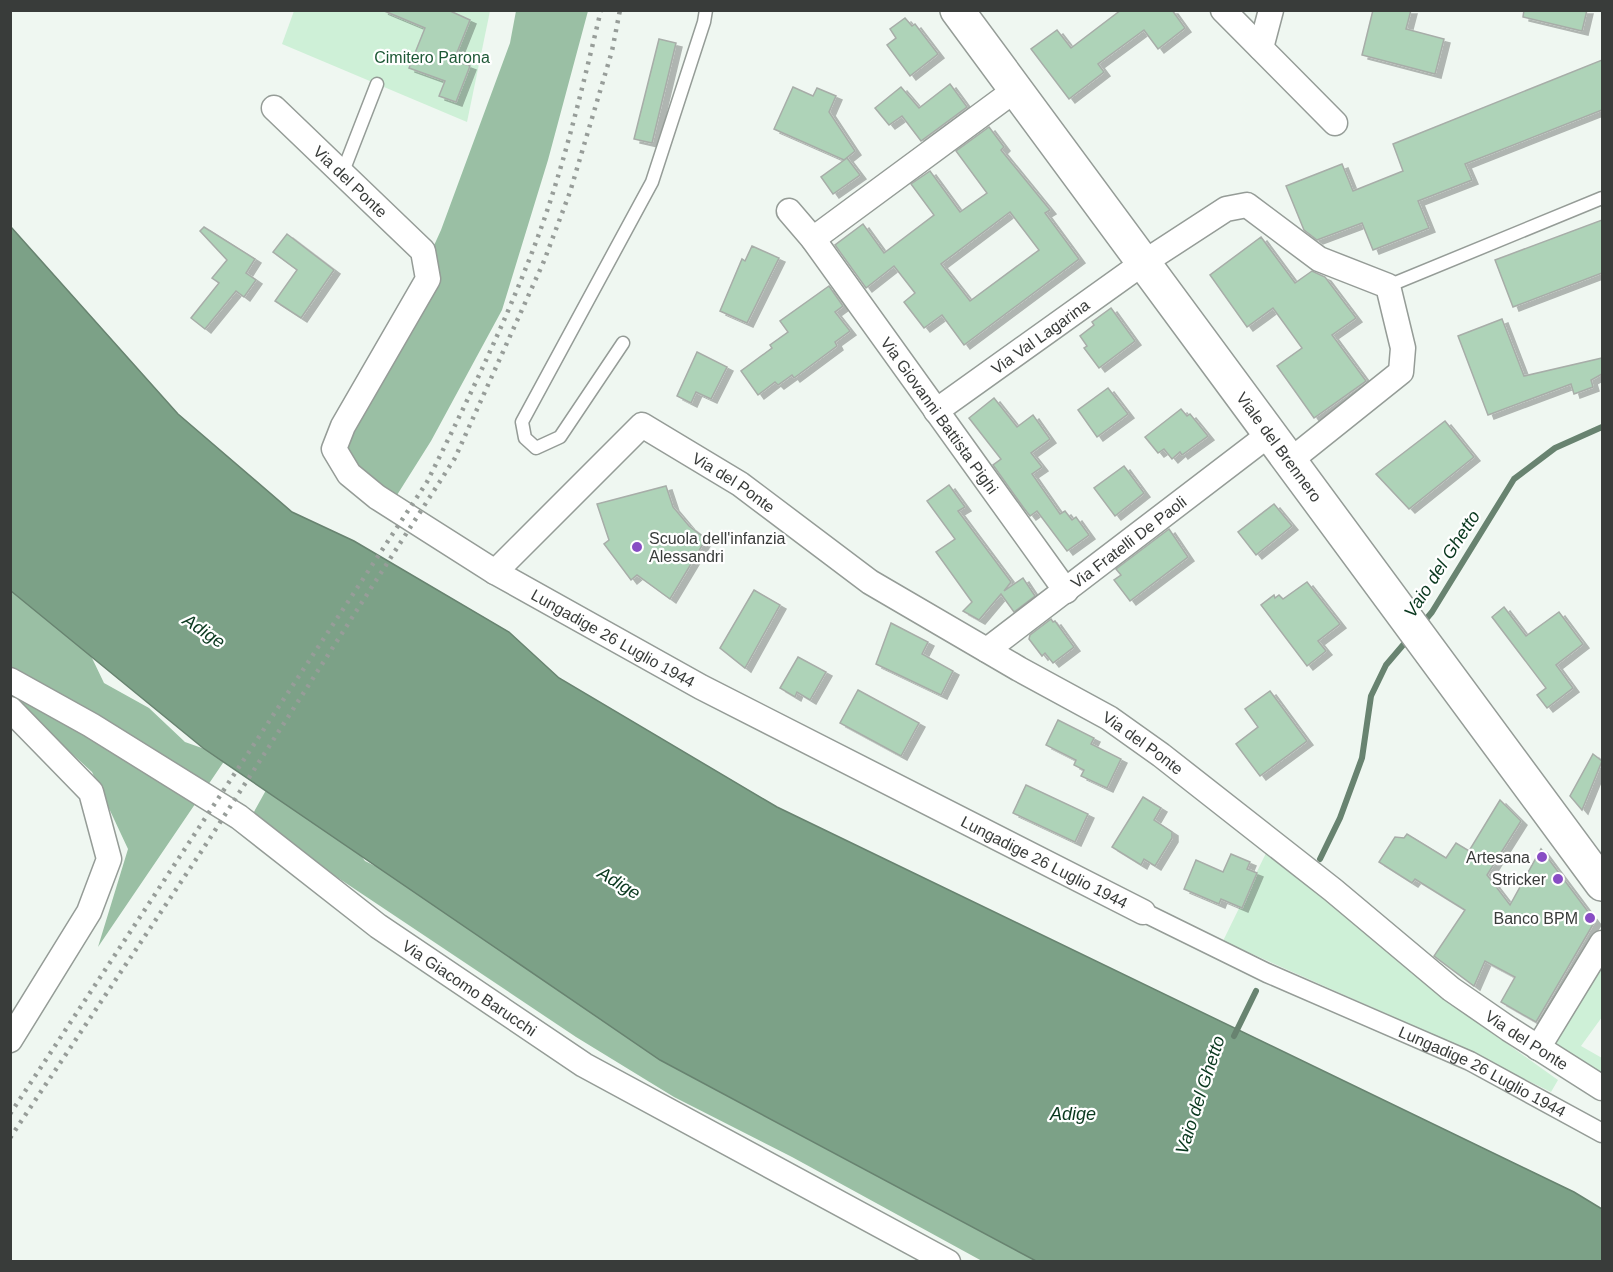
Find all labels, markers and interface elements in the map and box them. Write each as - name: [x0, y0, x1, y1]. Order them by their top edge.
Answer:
- park label: Cimitero Parona: [374, 49, 490, 66]
- street label: Via del Ponte: [310, 143, 390, 221]
- street label: Via Val Lagarina: [988, 296, 1093, 378]
- street label: Via Giovanni Battista Pighi: [877, 334, 1001, 497]
- street label: Viale del Brennero: [1233, 389, 1325, 505]
- street label: Via del Ponte: [689, 449, 778, 516]
- street label: Via Fratelli De Paoli: [1068, 493, 1190, 592]
- water label: Vaio del Ghetto: [1400, 507, 1484, 621]
- place label: Scuola dell'infanzia Alessandri: [649, 530, 786, 565]
- marker: Scuola dell'infanzia Alessandri: [630, 540, 644, 554]
- street label: Lungadige 26 Luglio 1944: [528, 586, 698, 691]
- water label: Adige: [178, 609, 229, 652]
- street label: Via del Ponte: [1100, 708, 1186, 778]
- street label: Lungadige 26 Luglio 1944: [958, 813, 1130, 912]
- place label: Artesana: [1466, 849, 1530, 866]
- marker: Artesana: [1535, 850, 1549, 864]
- water label: Adige: [593, 862, 644, 903]
- place label: Stricker: [1492, 871, 1547, 888]
- marker: Stricker: [1551, 872, 1565, 886]
- place label: Banco BPM: [1494, 910, 1578, 927]
- marker: Banco BPM: [1583, 911, 1597, 925]
- street label: Via Giacomo Barucchi: [399, 937, 540, 1039]
- street label: Via del Ponte: [1482, 1007, 1571, 1073]
- street label: Lungadige 26 Luglio 1944: [1396, 1023, 1568, 1121]
- water label: Vaio del Ghetto: [1171, 1033, 1229, 1157]
- water label: Adige: [1049, 1104, 1096, 1124]

